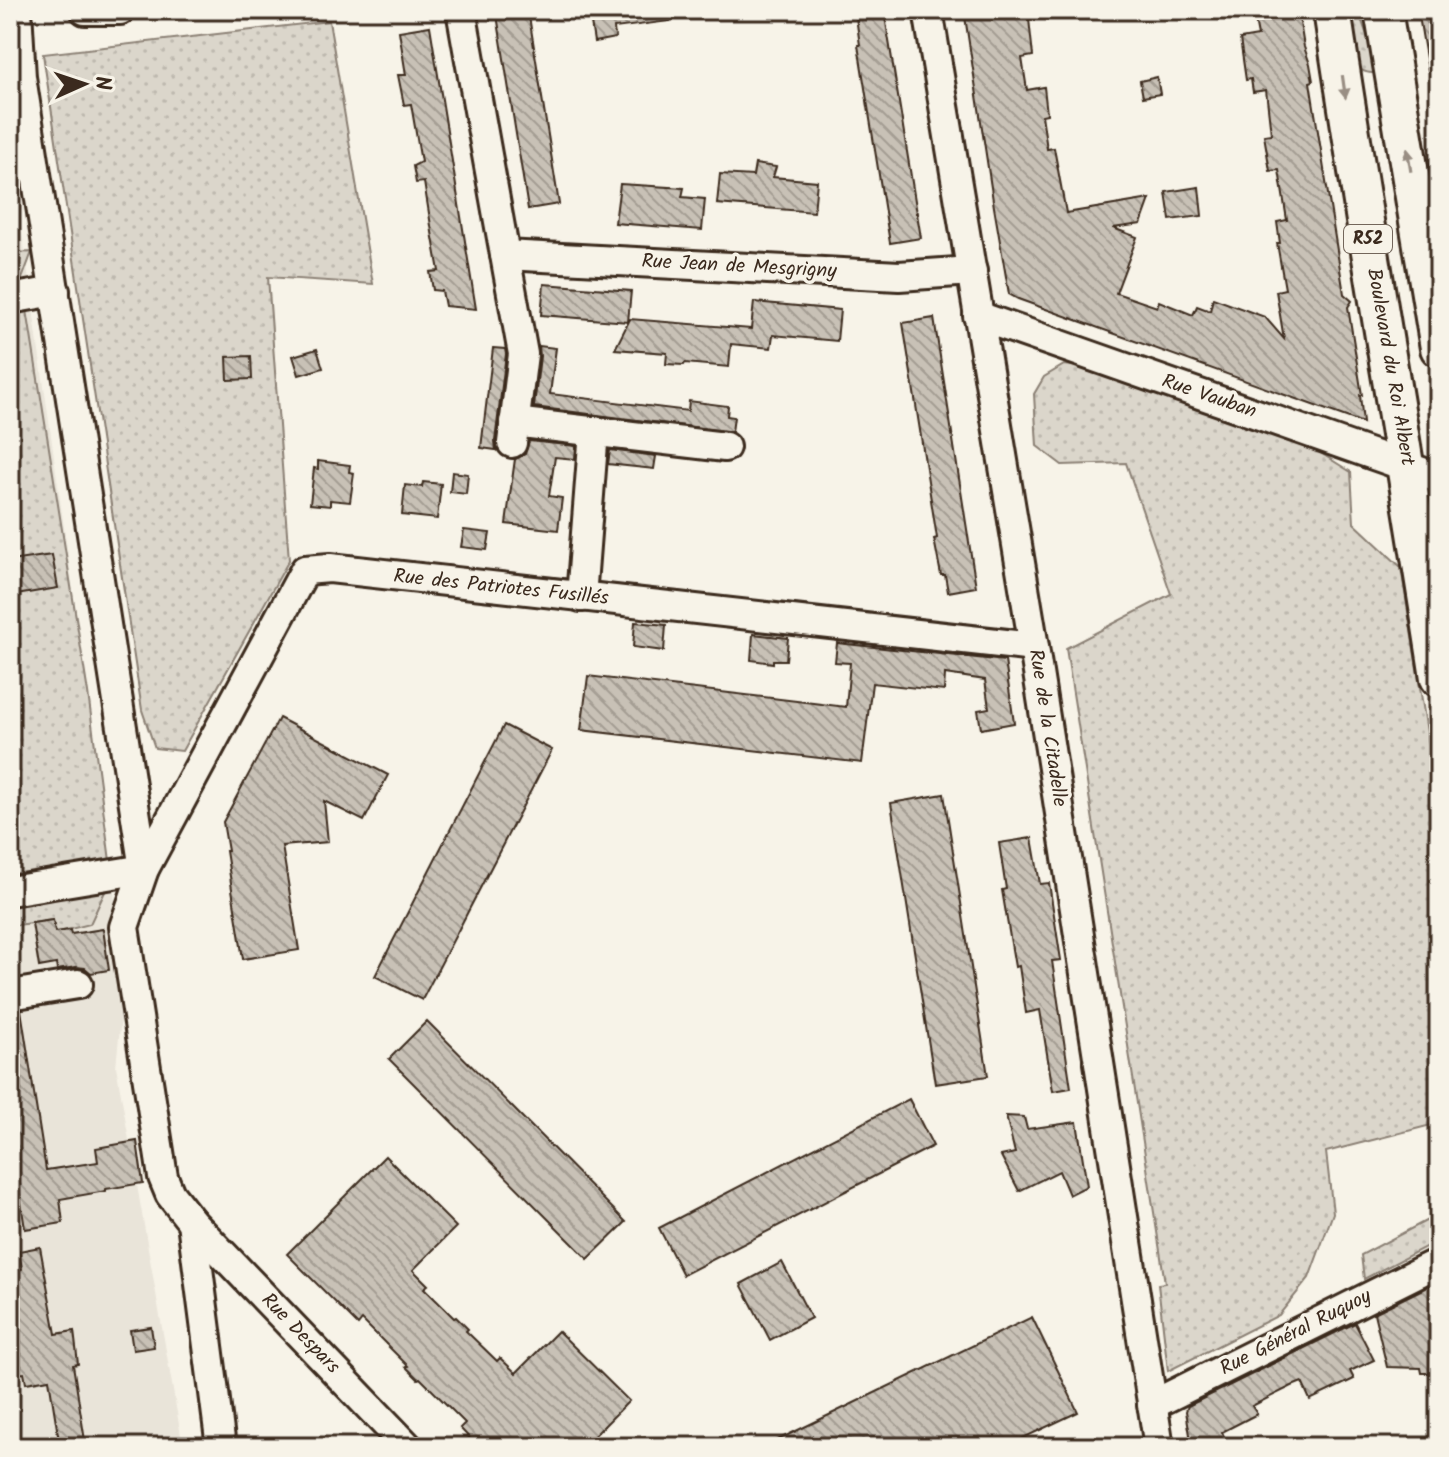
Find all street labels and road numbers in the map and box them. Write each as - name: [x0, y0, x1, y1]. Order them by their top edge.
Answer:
- road number: R52: [1344, 225, 1392, 253]
- street label: Rue Jean de Mesgrigny: [641, 246, 838, 288]
- street label: Boulevard du Roi Albert: [1357, 266, 1423, 468]
- street label: Rue Vauban: [1157, 366, 1261, 428]
- street label: Rue des Patriotes Fusillés: [392, 561, 611, 615]
- street label: Rue de la Citadelle: [1019, 647, 1075, 809]
- street label: Rue Général Ruquoy: [1215, 1281, 1378, 1385]
- street label: Rue Despars: [253, 1286, 348, 1382]

